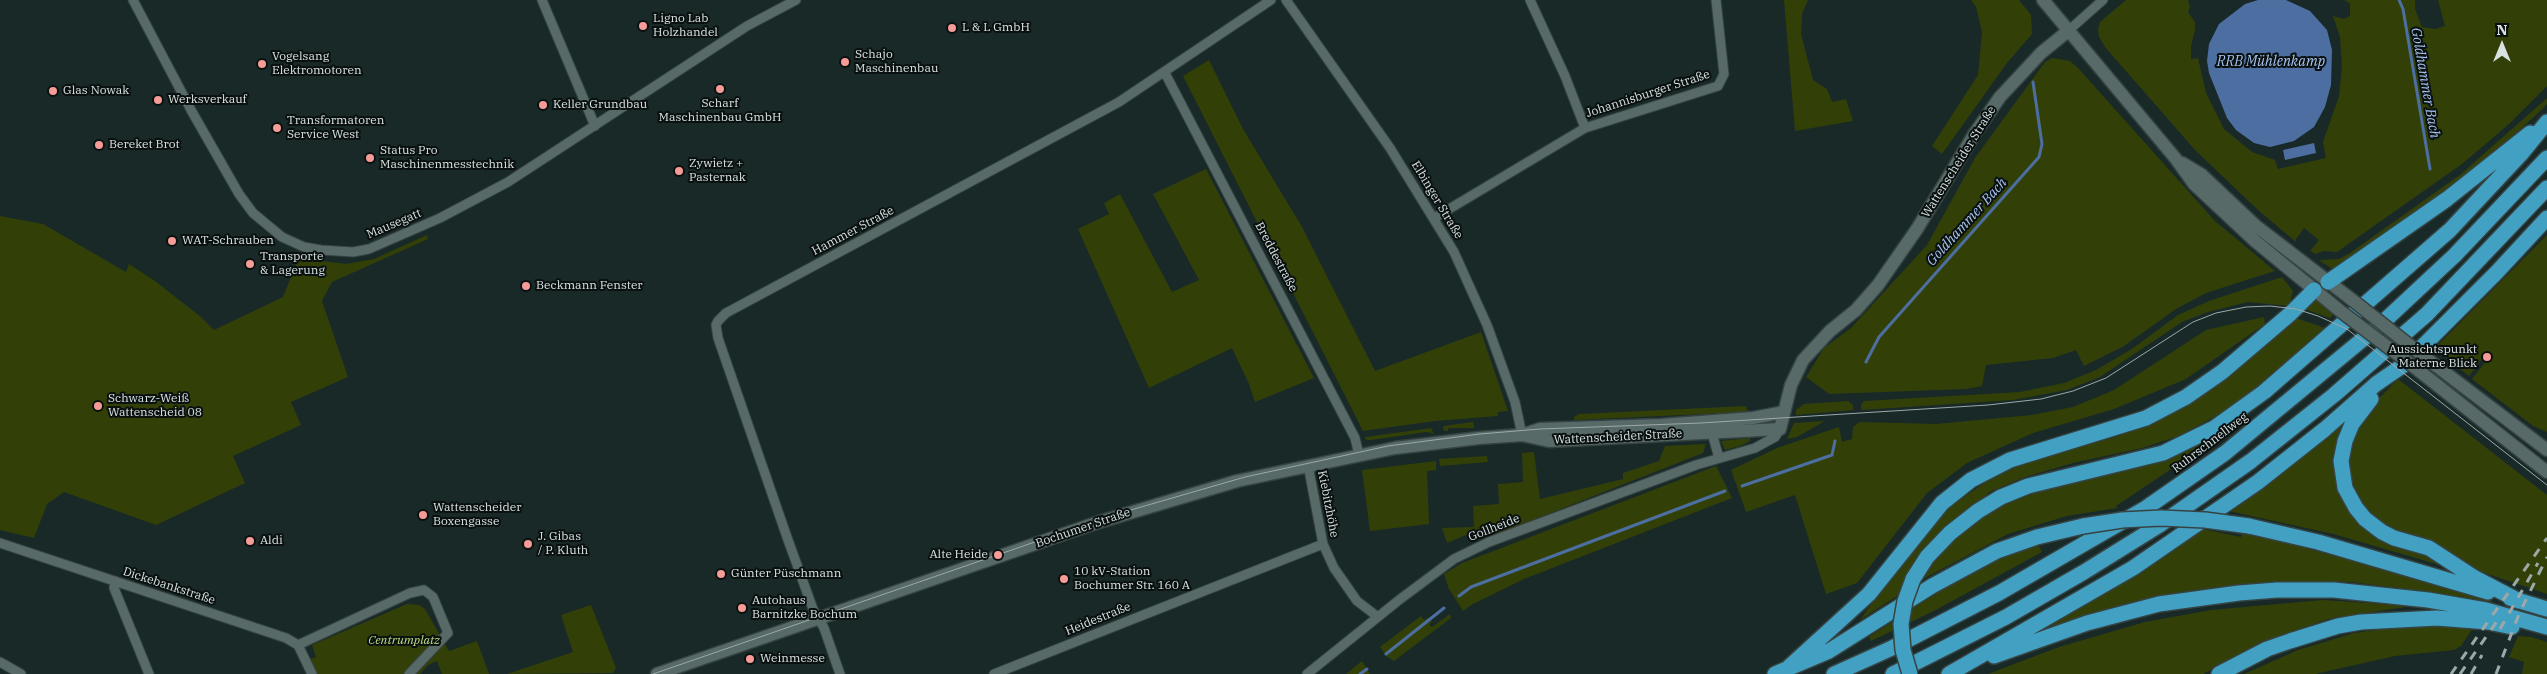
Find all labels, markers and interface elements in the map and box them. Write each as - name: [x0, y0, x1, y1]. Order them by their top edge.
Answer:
- place label: Ligno Lab Holzhandel: [653, 12, 718, 40]
- marker: Ligno Lab Holzhandel: [637, 20, 649, 32]
- north arrow: [2477, 20, 2527, 70]
- place label: L & L GmbH: [962, 21, 1030, 35]
- text: N: [2496, 21, 2508, 39]
- marker: L & L GmbH: [946, 22, 958, 34]
- water label: Goldhammer Bach: [2407, 26, 2443, 140]
- place label: Schajo Maschinenbau: [855, 48, 938, 76]
- place label: Vogelsang Elektromotoren: [272, 50, 362, 78]
- water label: RRB Mühlenkamp: [2217, 54, 2325, 70]
- marker: Schajo Maschinenbau: [839, 56, 851, 68]
- marker: Vogelsang Elektromotoren: [256, 58, 268, 70]
- street label: Johannisburger Straße: [1584, 67, 1712, 121]
- marker: Scharf Maschinenbau GmbH: [714, 83, 726, 95]
- place label: Glas Nowak: [63, 84, 129, 98]
- marker: Glas Nowak: [47, 85, 59, 97]
- place label: Werksverkauf: [168, 93, 247, 107]
- marker: Werksverkauf: [152, 94, 164, 106]
- place label: Scharf Maschinenbau GmbH: [659, 97, 781, 125]
- place label: Keller Grundbau: [553, 98, 647, 112]
- marker: Keller Grundbau: [537, 99, 549, 111]
- street label: Wattenscheider Straße: [1919, 104, 1999, 220]
- place label: Transformatoren Service West: [287, 114, 384, 142]
- marker: Transformatoren Service West: [271, 122, 283, 134]
- place label: Bereket Brot: [109, 138, 180, 152]
- marker: Bereket Brot: [93, 139, 105, 151]
- place label: Status Pro Maschinenmesstechnik: [380, 144, 514, 172]
- marker: Status Pro Maschinenmesstechnik: [364, 152, 376, 164]
- place label: Zywietz + Pasternak: [689, 157, 746, 185]
- street label: Elbinger Straße: [1408, 158, 1466, 242]
- marker: Zywietz + Pasternak: [673, 165, 685, 177]
- water label: Goldhammer Bach: [1923, 175, 2011, 269]
- street label: Hammer Straße: [810, 203, 896, 259]
- street label: Mausegatt: [365, 206, 423, 242]
- street label: Breddestraße: [1252, 220, 1300, 294]
- place label: WAT-Schrauben: [182, 234, 274, 248]
- marker: WAT-Schrauben: [166, 235, 178, 247]
- place label: Transporte & Lagerung: [260, 250, 325, 278]
- marker: Transporte & Lagerung: [244, 258, 256, 270]
- place label: Beckmann Fenster: [536, 279, 643, 293]
- marker: Beckmann Fenster: [520, 280, 532, 292]
- place label: Aussichtspunkt Materne Blick: [2389, 343, 2477, 371]
- marker: Aussichtspunkt Materne Blick: [2481, 351, 2493, 363]
- place label: Schwarz-Weiß Wattenscheid 08: [108, 392, 202, 420]
- marker: Schwarz-Weiß Wattenscheid 08: [92, 400, 104, 412]
- street label: Ruhrschnellweg: [2169, 410, 2251, 476]
- street label: Wattenscheider Straße: [1553, 426, 1683, 448]
- street label: Kiebitzhöhe: [1314, 469, 1342, 539]
- place label: Wattenscheider Boxengasse: [433, 501, 522, 529]
- street label: Bochumer Straße: [1034, 505, 1132, 551]
- marker: Wattenscheider Boxengasse: [417, 509, 429, 521]
- street label: Gollheide: [1466, 511, 1522, 545]
- place label: J. Gibas / P. Kluth: [538, 530, 588, 558]
- place label: Aldi: [260, 534, 283, 548]
- marker: Aldi: [244, 535, 256, 547]
- marker: J. Gibas / P. Kluth: [522, 538, 534, 550]
- place label: Alte Heide: [929, 548, 988, 562]
- marker: Alte Heide: [992, 549, 1004, 561]
- street label: Dickebankstraße: [121, 564, 217, 608]
- place label: 10 kV-Station Bochumer Str. 160 A: [1074, 565, 1190, 593]
- place label: Günter Püschmann: [731, 567, 841, 581]
- marker: Günter Püschmann: [715, 568, 727, 580]
- marker: 10 kV-Station Bochumer Str. 160 A: [1058, 573, 1070, 585]
- place label: Autohaus Barnitzke Bochum: [752, 594, 857, 622]
- street label: Heidestraße: [1063, 599, 1133, 639]
- marker: Autohaus Barnitzke Bochum: [736, 602, 748, 614]
- park label: Centrumplatz: [368, 634, 440, 648]
- place label: Weinmesse: [760, 652, 825, 666]
- marker: Weinmesse: [744, 653, 756, 665]

